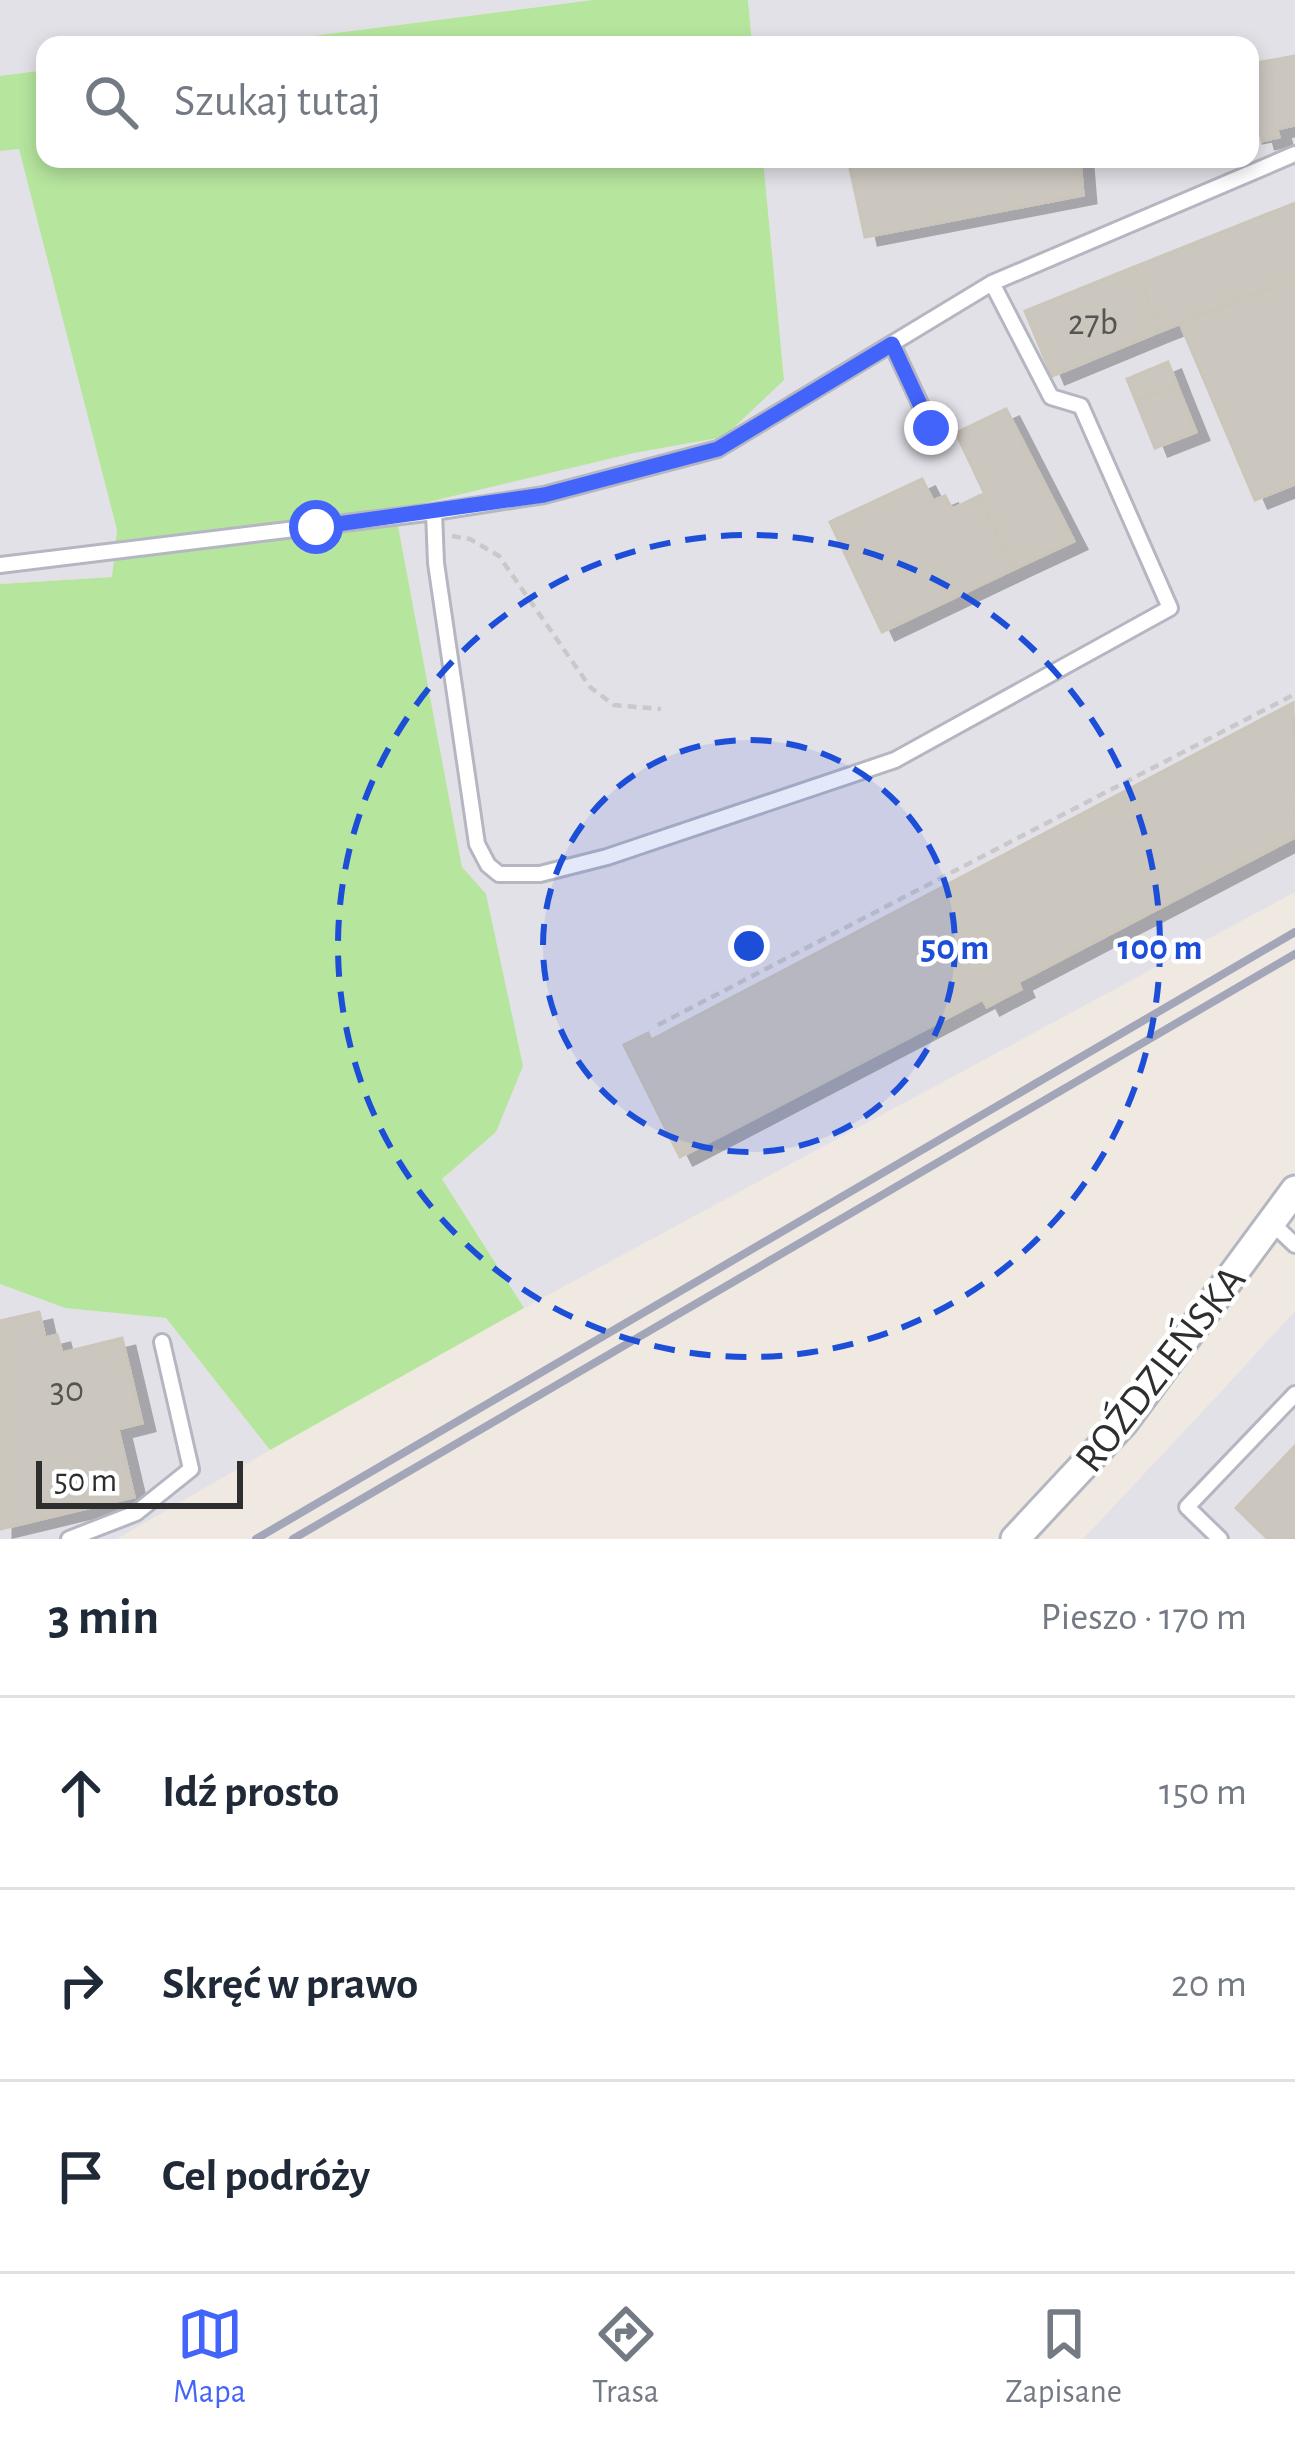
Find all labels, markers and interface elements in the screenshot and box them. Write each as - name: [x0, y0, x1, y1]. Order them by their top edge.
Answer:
- search box: [36, 36, 1259, 168]
- icon: search: [78, 69, 144, 135]
- text: Szukaj tutaj: [174, 79, 381, 124]
- house number: 27b: [1068, 305, 1118, 341]
- route end: [904, 401, 958, 455]
- route start: [289, 500, 343, 554]
- centre of rings: [728, 925, 770, 967]
- text: 50 m: [921, 930, 989, 966]
- text: 100 m: [1118, 930, 1202, 966]
- street label: ROŹDZIEŃSKA: [1064, 1256, 1254, 1480]
- house number: 30: [50, 1372, 84, 1408]
- scale bar: [36, 1455, 243, 1508]
- text: 50 m: [54, 1465, 117, 1498]
- text: 3 min: [48, 1592, 159, 1643]
- text: Pieszo · 170 m: [1040, 1598, 1247, 1637]
- icon: ahead: [48, 1760, 114, 1826]
- text: Idź prosto: [162, 1770, 339, 1815]
- text: 150 m: [1159, 1773, 1247, 1812]
- icon: right: [48, 1952, 114, 2018]
- text: Skręć w prawo: [162, 1962, 418, 2007]
- text: 20 m: [1171, 1965, 1247, 2004]
- icon: arrive: [48, 2144, 114, 2210]
- text: Cel podróży: [162, 2154, 370, 2199]
- tab: Mapa: [173, 2301, 246, 2413]
- tab: Trasa: [592, 2301, 659, 2413]
- tab: Zapisane: [1005, 2301, 1122, 2413]

